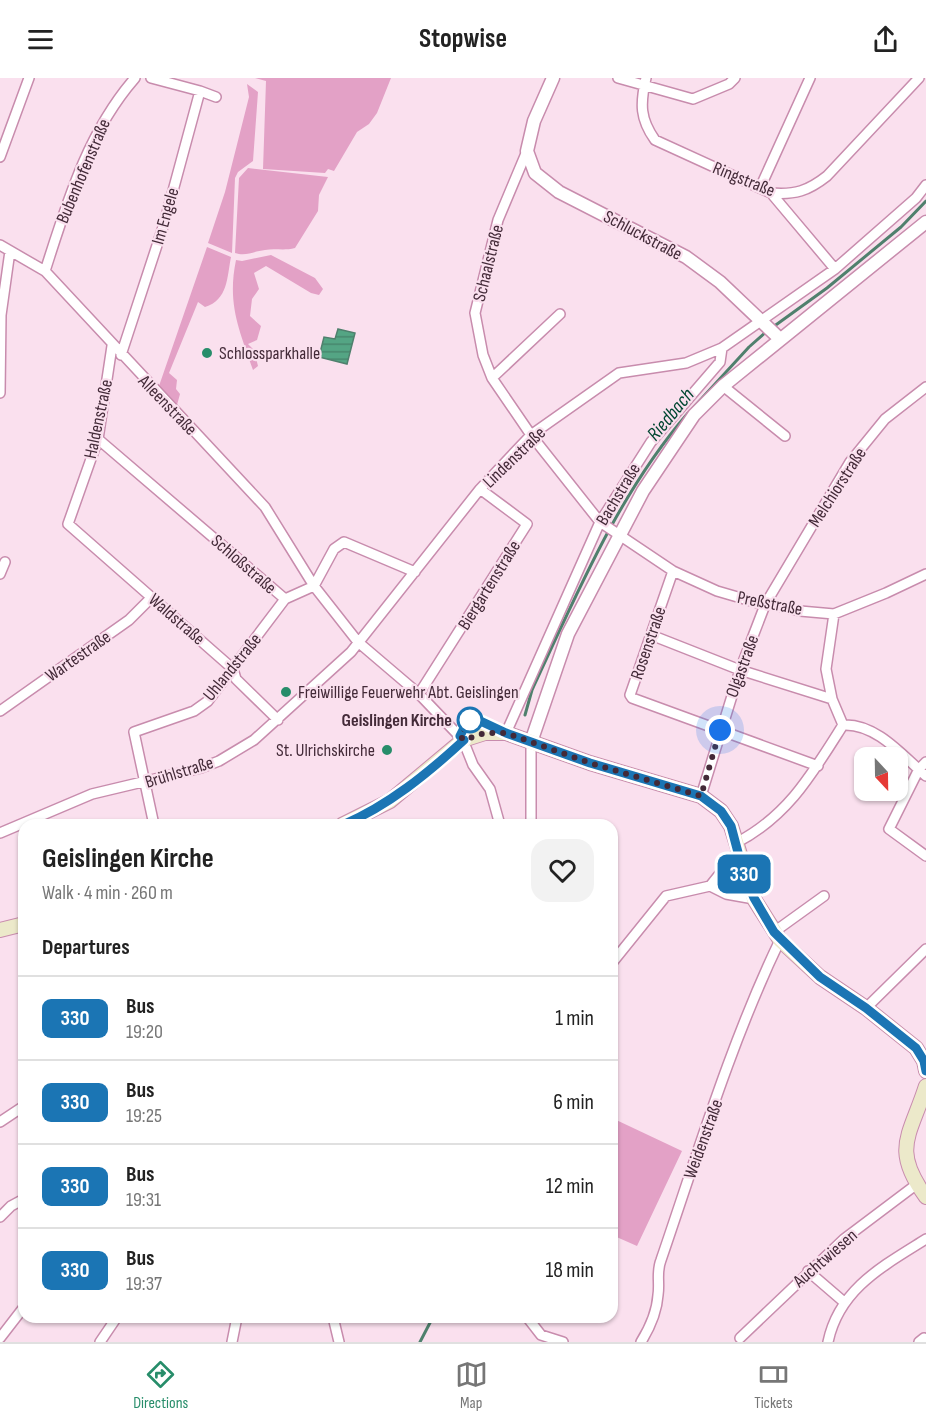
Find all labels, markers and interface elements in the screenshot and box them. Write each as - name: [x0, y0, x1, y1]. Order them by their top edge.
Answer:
- icon: menu: [24, 23, 57, 56]
- text: Stopwise: [419, 23, 507, 55]
- icon: share: [869, 23, 902, 56]
- street label: Bubenhofenstraße: [52, 116, 115, 227]
- street label: Ringstraße: [710, 158, 778, 201]
- street label: Im Engele: [147, 185, 184, 247]
- street label: Schluckstraße: [600, 206, 686, 265]
- street label: Schaalstraße: [469, 223, 508, 304]
- place label: Schlossparkhalle: [219, 343, 320, 364]
- marker: Schlossparkhalle: [200, 346, 214, 360]
- street label: Alleenstraße: [133, 370, 201, 440]
- street label: Haldenstraße: [80, 378, 117, 461]
- water label: Riedbach: [642, 384, 700, 446]
- street label: Lindenstraße: [479, 422, 550, 492]
- street label: Melchiorstraße: [804, 444, 871, 531]
- street label: Bachstraße: [592, 460, 645, 529]
- street label: Schloßstraße: [207, 530, 281, 598]
- street label: Biergartenstraße: [454, 537, 525, 634]
- street label: Preßstraße: [736, 587, 804, 620]
- street label: Waldstraße: [144, 589, 209, 649]
- street label: Rosenstraße: [626, 604, 671, 682]
- street label: Wartestraße: [42, 626, 115, 686]
- street label: Uhlandstraße: [199, 629, 266, 705]
- street label: Olgastraße: [722, 632, 763, 700]
- place label: Freiwillige Feuerwehr Abt. Geislingen: [298, 682, 519, 703]
- marker: Freiwillige Feuerwehr Abt. Geislingen: [279, 685, 293, 699]
- marker: Geislingen Kirche: [457, 707, 483, 733]
- place label: Geislingen Kirche: [342, 710, 452, 731]
- your location: [705, 715, 735, 745]
- place label: St. Ulrichskirche: [276, 740, 375, 761]
- marker: St. Ulrichskirche: [380, 743, 394, 757]
- north arrow: [854, 747, 908, 801]
- map controls: [854, 747, 908, 801]
- street label: Brühlstraße: [142, 752, 216, 793]
- button: heart: [531, 839, 594, 902]
- text: Geislingen Kirche: [42, 842, 214, 875]
- line badge: 330: [710, 854, 778, 894]
- text: 330: [730, 862, 758, 887]
- text: Walk · 4 min · 260 m: [42, 881, 173, 905]
- text: Departures: [42, 934, 130, 961]
- text: Bus: [126, 993, 155, 1020]
- text: 1 min: [555, 1005, 594, 1032]
- text: 330: [61, 1006, 89, 1031]
- text: 19:20: [126, 1020, 163, 1044]
- text: Bus: [126, 1077, 155, 1104]
- text: 6 min: [553, 1089, 594, 1116]
- text: 330: [61, 1090, 89, 1115]
- street label: Weidenstraße: [679, 1097, 728, 1182]
- text: 19:25: [126, 1104, 162, 1128]
- text: Bus: [126, 1161, 155, 1188]
- text: 12 min: [546, 1173, 594, 1200]
- text: 330: [61, 1174, 89, 1199]
- text: 19:31: [126, 1188, 161, 1212]
- street label: Auchtwiesen: [788, 1225, 862, 1292]
- text: Bus: [126, 1245, 155, 1272]
- text: 18 min: [546, 1257, 594, 1284]
- text: 330: [61, 1258, 89, 1283]
- text: 19:37: [126, 1272, 162, 1296]
- tab: Directions: [133, 1358, 188, 1413]
- tab: Map: [455, 1358, 488, 1413]
- tab: Tickets: [754, 1358, 793, 1413]

